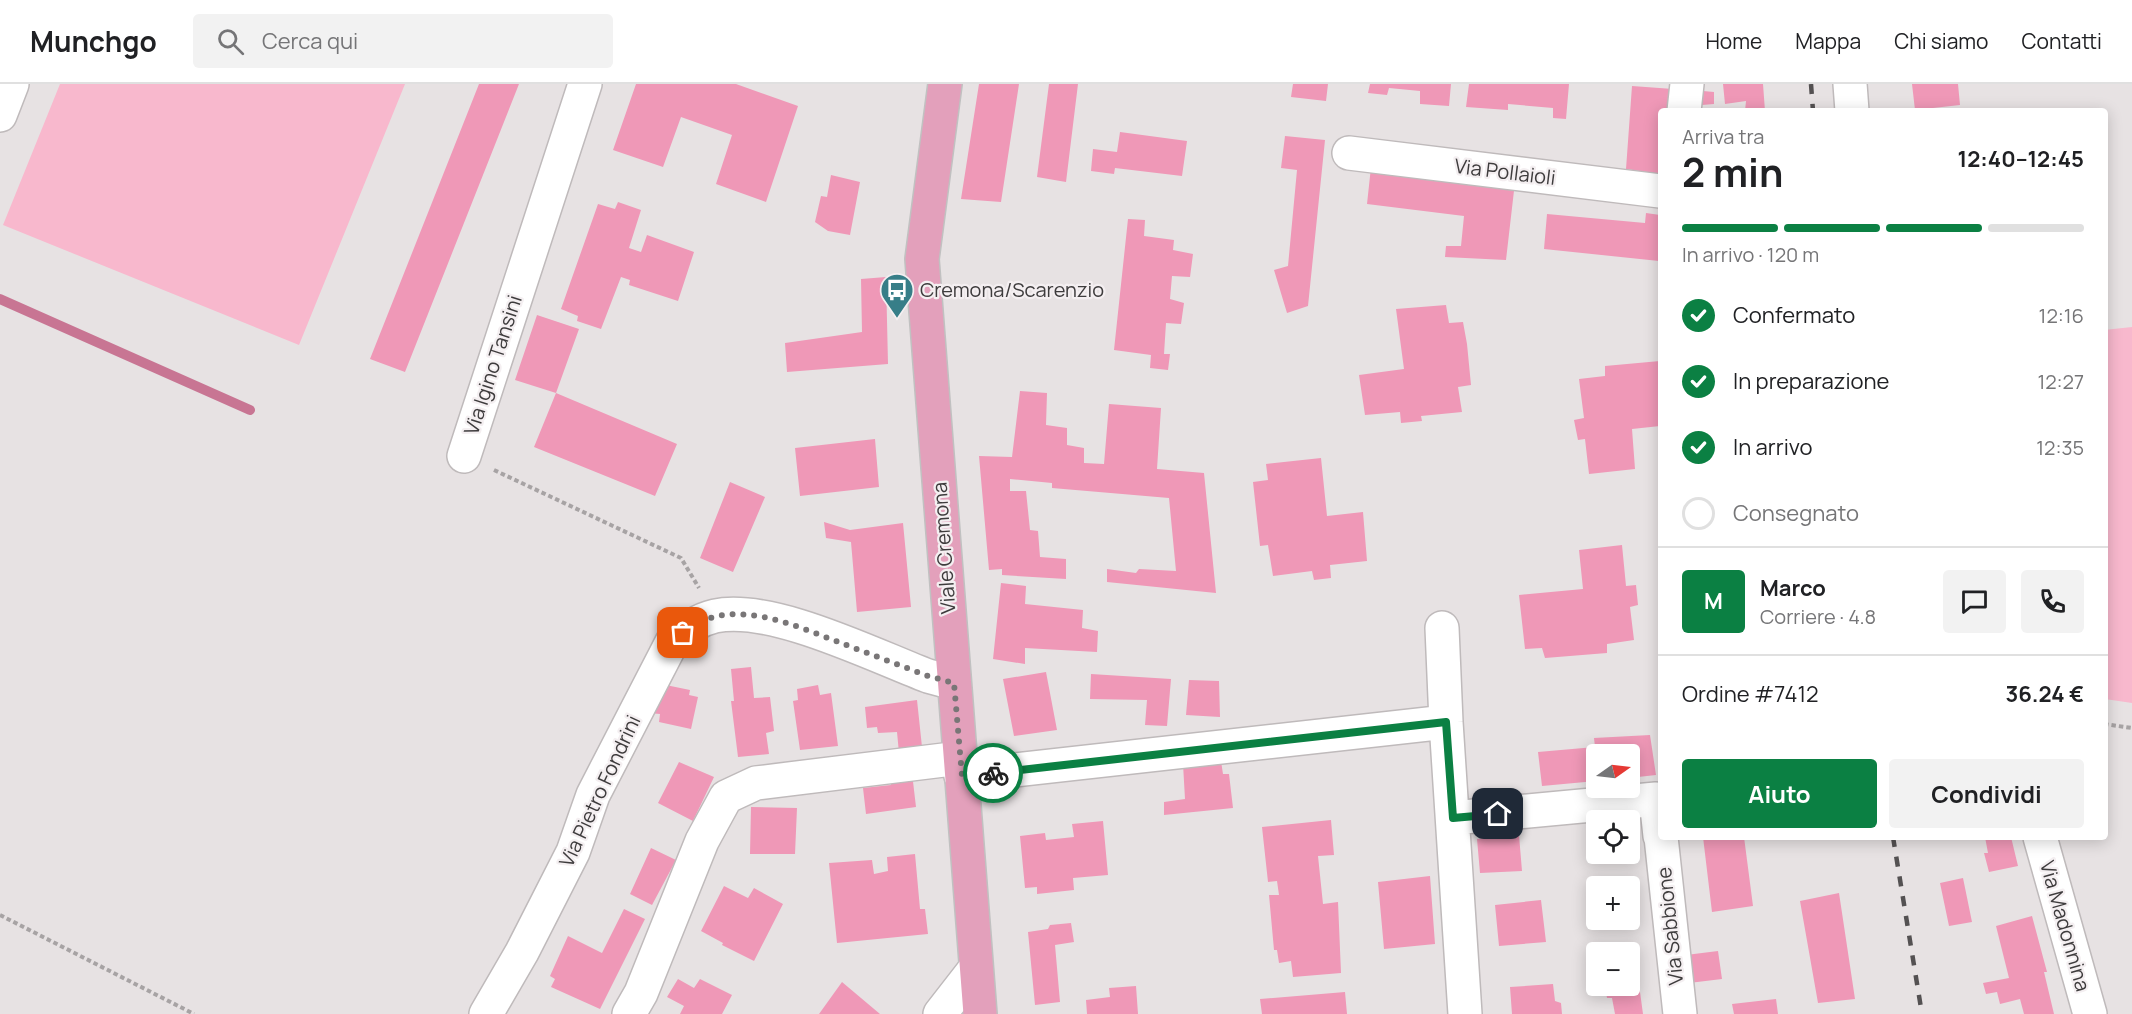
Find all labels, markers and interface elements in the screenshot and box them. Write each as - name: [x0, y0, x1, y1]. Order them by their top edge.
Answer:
- search box: [193, 14, 613, 68]
- text: Munchgo: [30, 22, 157, 60]
- icon: search: [214, 25, 247, 58]
- text: Cerca qui: [262, 26, 358, 56]
- text: Home: [1705, 27, 1762, 55]
- text: Mappa: [1795, 27, 1861, 55]
- text: Chi siamo: [1894, 27, 1989, 55]
- text: Contatti: [2022, 27, 2102, 55]
- text: Arriva tra: [1682, 123, 1764, 150]
- text: 12:40–12:45: [1958, 144, 2084, 174]
- text: 2 min: [1682, 145, 1783, 199]
- street label: Via Pollaioli: [1453, 152, 1557, 191]
- text: In arrivo · 120 m: [1682, 241, 1819, 268]
- bus stop icon: Cremona/Scarenzio: [879, 272, 915, 319]
- place label: Cremona/Scarenzio: [920, 276, 1104, 303]
- street label: Via Igino Tansini: [457, 291, 528, 438]
- icon: check: [1682, 299, 1715, 332]
- text: Confermato: [1733, 300, 1855, 330]
- text: 12:16: [2039, 302, 2084, 329]
- icon: check: [1682, 365, 1715, 398]
- text: In preparazione: [1733, 366, 1889, 396]
- text: 12:27: [2037, 368, 2084, 395]
- icon: check: [1682, 431, 1715, 464]
- text: In arrivo: [1733, 432, 1813, 462]
- text: 12:35: [2036, 434, 2084, 461]
- street label: Viale Cremona: [925, 481, 962, 615]
- text: Consegnato: [1733, 498, 1859, 528]
- button: chat: [1943, 570, 2006, 633]
- button: phone: [2021, 570, 2084, 633]
- text: Marco: [1760, 573, 1826, 603]
- text: M: [1704, 586, 1723, 616]
- text: Corriere · 4.8: [1760, 603, 1876, 630]
- pin: [657, 607, 708, 658]
- icon: bag: [666, 616, 699, 649]
- text: Ordine #7412: [1682, 679, 1819, 709]
- text: 36.24 €: [2005, 679, 2084, 709]
- street label: Via Pietro Fondrini: [553, 711, 647, 871]
- courier: [963, 743, 1023, 803]
- north arrow: [1586, 744, 1640, 798]
- map controls: [1586, 744, 1640, 996]
- icon: bike: [977, 757, 1010, 790]
- button: Aiuto: [1682, 759, 1877, 828]
- button: Condividi: [1889, 759, 2084, 828]
- pin: [1472, 788, 1523, 839]
- icon: home: [1481, 797, 1514, 830]
- button: locate: [1586, 810, 1640, 864]
- street label: Via Madonnina: [2034, 858, 2097, 994]
- street label: Via Sabbione: [1650, 866, 1689, 986]
- button: +: [1586, 876, 1640, 930]
- button: −: [1586, 942, 1640, 996]

